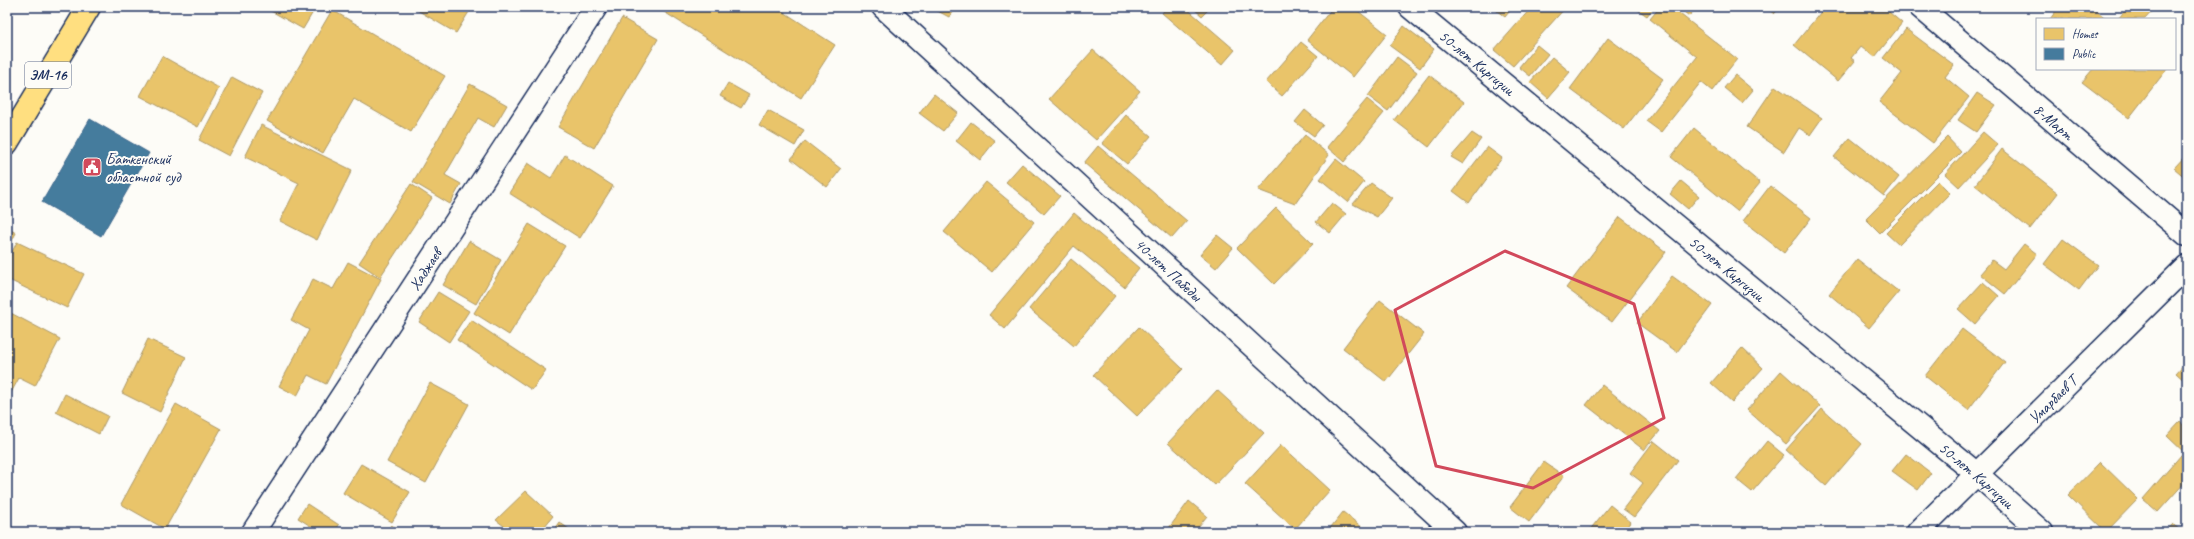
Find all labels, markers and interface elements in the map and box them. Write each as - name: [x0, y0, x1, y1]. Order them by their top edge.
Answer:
- legend: [2036, 18, 2176, 70]
- street label: 50-лет Киргизии: [1434, 26, 1519, 101]
- text: Homes: [2072, 26, 2099, 42]
- text: Public: [2072, 46, 2096, 62]
- road number: ЭМ-16: [25, 62, 71, 88]
- street label: 8-Март: [2029, 99, 2078, 146]
- place label: Баткенский областной суд: [106, 149, 182, 187]
- public building icon: Баткенский областной суд: [81, 156, 103, 178]
- street label: 50-лет Киргизии: [1685, 232, 1769, 307]
- street label: 40-лет Пабеды: [1130, 234, 1207, 307]
- street label: Хаджаев: [405, 242, 448, 294]
- street label: Умарбаев Т: [2024, 369, 2084, 428]
- street label: 50-лет Киргизии: [1935, 438, 2018, 514]

